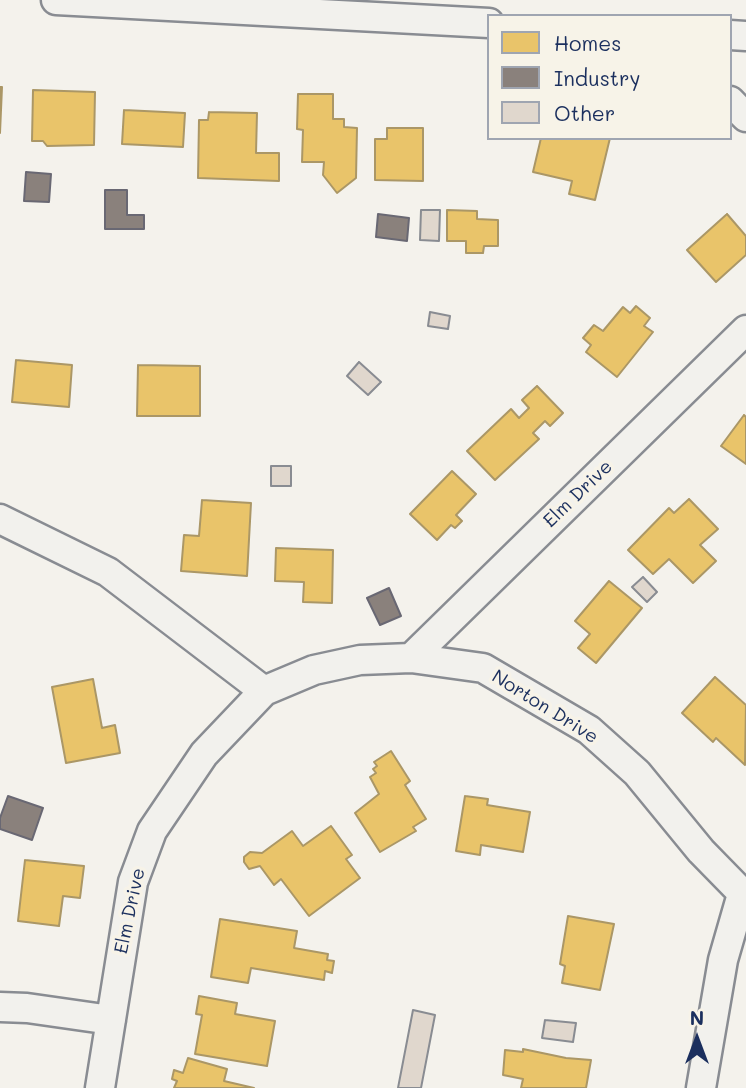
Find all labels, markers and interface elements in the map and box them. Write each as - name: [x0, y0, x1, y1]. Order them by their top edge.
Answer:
- legend: [487, 14, 732, 140]
- text: Homes: [554, 29, 621, 56]
- text: Industry: [554, 64, 641, 91]
- text: Other: [554, 99, 615, 126]
- street label: Elm Drive: [539, 456, 617, 532]
- street label: Norton Drive: [488, 665, 602, 749]
- street label: Elm Drive: [110, 866, 150, 956]
- north arrow: [662, 1004, 732, 1074]
- text: N: [690, 1005, 704, 1030]

